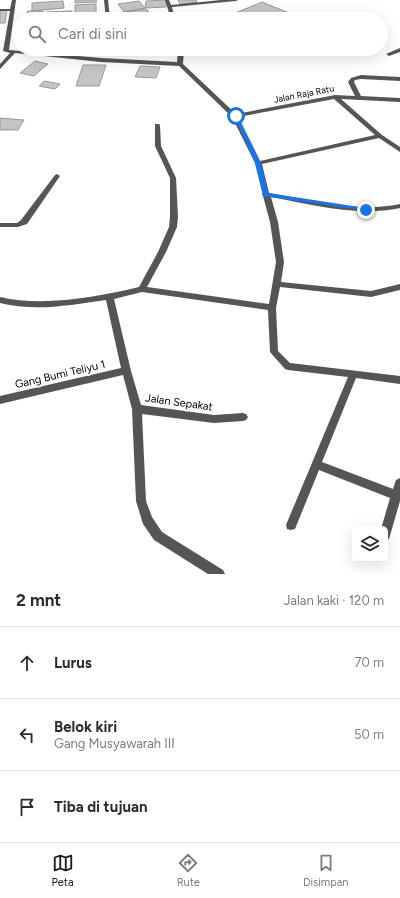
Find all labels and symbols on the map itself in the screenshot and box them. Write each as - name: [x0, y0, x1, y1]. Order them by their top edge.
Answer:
- street label: Jalan Raja Ratu: [273, 82, 335, 105]
- route start: [227, 107, 245, 125]
- route end: [357, 201, 375, 219]
- street label: Gang Bumi Teliyu 1: [14, 358, 107, 391]
- street label: Jalan Sepakat: [144, 391, 214, 414]

